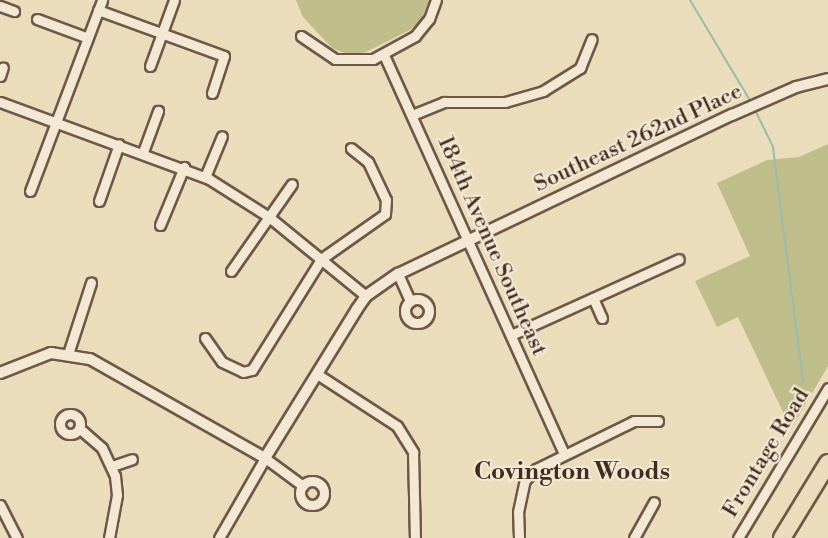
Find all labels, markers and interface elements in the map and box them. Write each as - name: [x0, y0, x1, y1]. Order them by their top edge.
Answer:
- street label: Southeast 262nd Place: [530, 78, 746, 198]
- street label: 184th Avenue Southeast: [432, 132, 552, 360]
- street label: Frontage Road: [717, 384, 815, 522]
- district label: Covington Woods: [474, 459, 670, 487]

